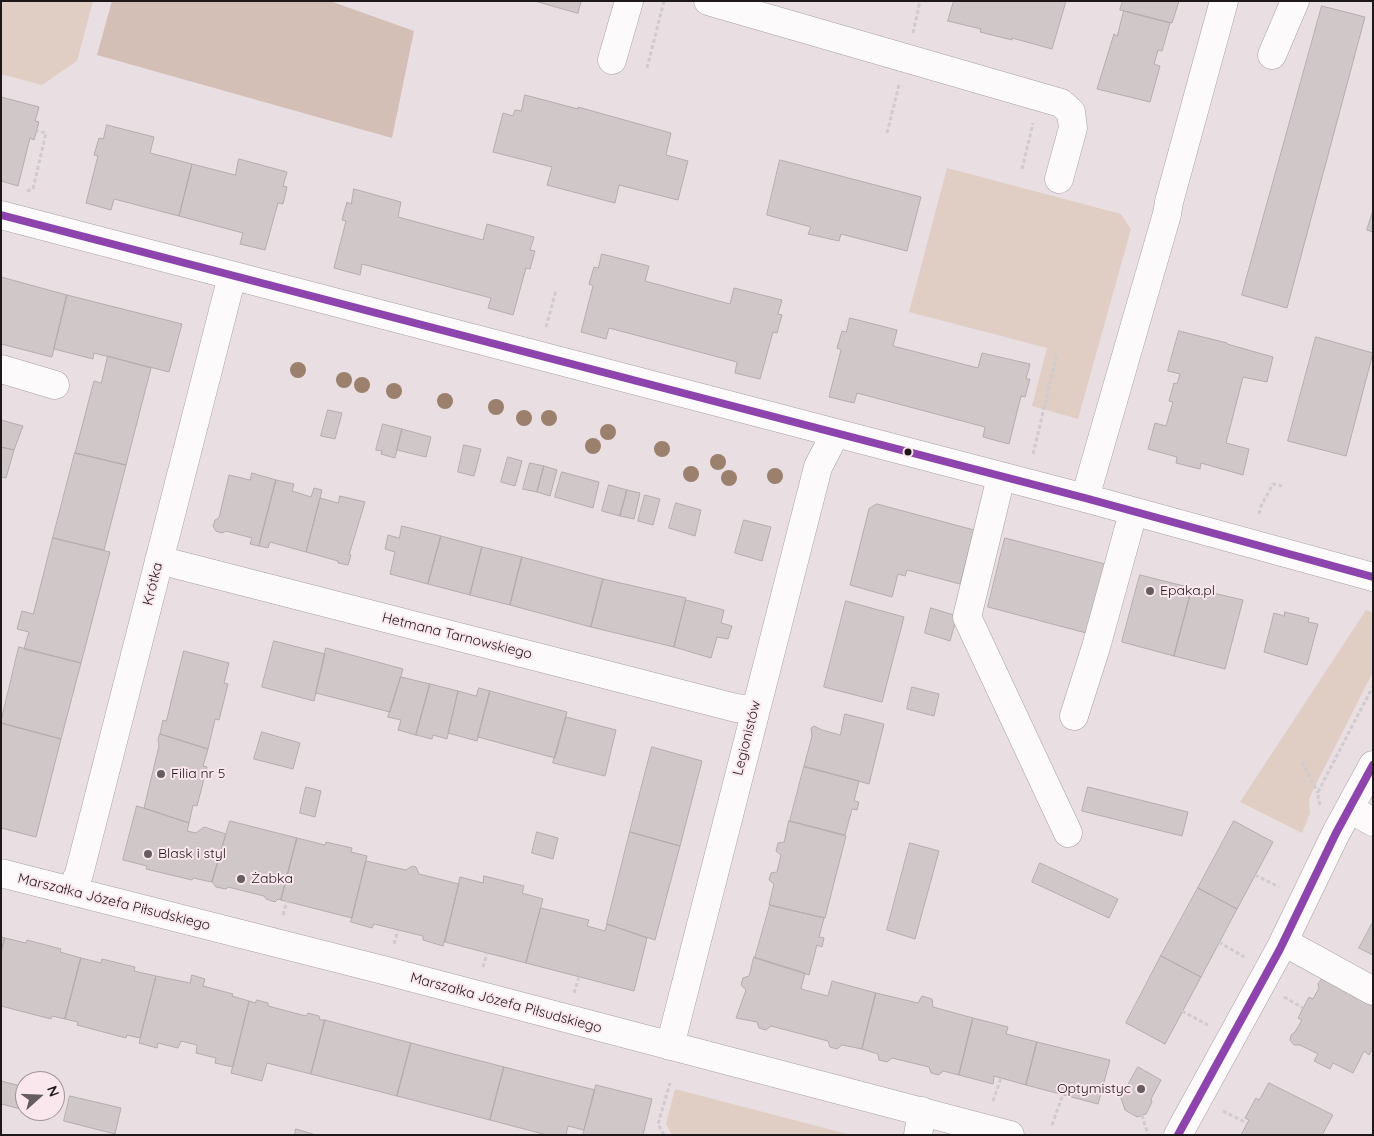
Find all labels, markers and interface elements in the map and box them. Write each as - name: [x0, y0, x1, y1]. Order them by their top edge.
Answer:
- unlabelled marker: [903, 447, 913, 457]
- street label: Krótka: [140, 561, 166, 607]
- place label: Epaka.pl: [1160, 583, 1215, 599]
- marker: Epaka.pl: [1144, 585, 1156, 597]
- street label: Hetmana Tarnowskiego: [380, 609, 534, 663]
- street label: Legionistów: [730, 699, 764, 777]
- place label: Filia nr 5: [171, 766, 225, 782]
- marker: Filia nr 5: [155, 768, 167, 780]
- place label: Blask i styl: [158, 846, 226, 862]
- marker: Blask i styl: [142, 848, 154, 860]
- street label: Marszałka Józefa Piłsudskiego: [16, 870, 212, 934]
- place label: Żabka: [251, 871, 293, 887]
- marker: Żabka: [235, 873, 247, 885]
- street label: Marszałka Józefa Piłsudskiego: [408, 969, 604, 1037]
- north arrow: [15, 1071, 65, 1121]
- place label: Optymistyc: [1057, 1081, 1131, 1097]
- text: N: [43, 1083, 63, 1099]
- marker: Optymistyc: [1135, 1083, 1147, 1095]

